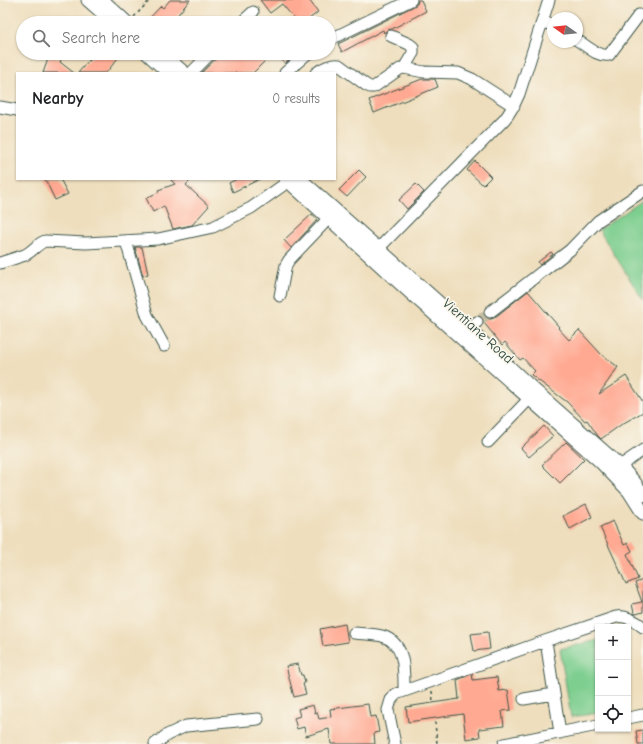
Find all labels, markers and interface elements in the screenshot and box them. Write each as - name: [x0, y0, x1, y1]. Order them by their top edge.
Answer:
- north arrow: [547, 12, 583, 48]
- search box: [16, 16, 336, 60]
- icon: search: [30, 27, 52, 49]
- text: Search here: [62, 29, 140, 47]
- text: Nearby: [32, 89, 83, 108]
- text: 0 results: [272, 91, 320, 106]
- street label: Vientiane Road: [439, 295, 517, 367]
- map controls: [595, 624, 631, 732]
- button: +: [595, 624, 631, 660]
- button: −: [595, 660, 631, 696]
- button: locate: [595, 696, 631, 732]

